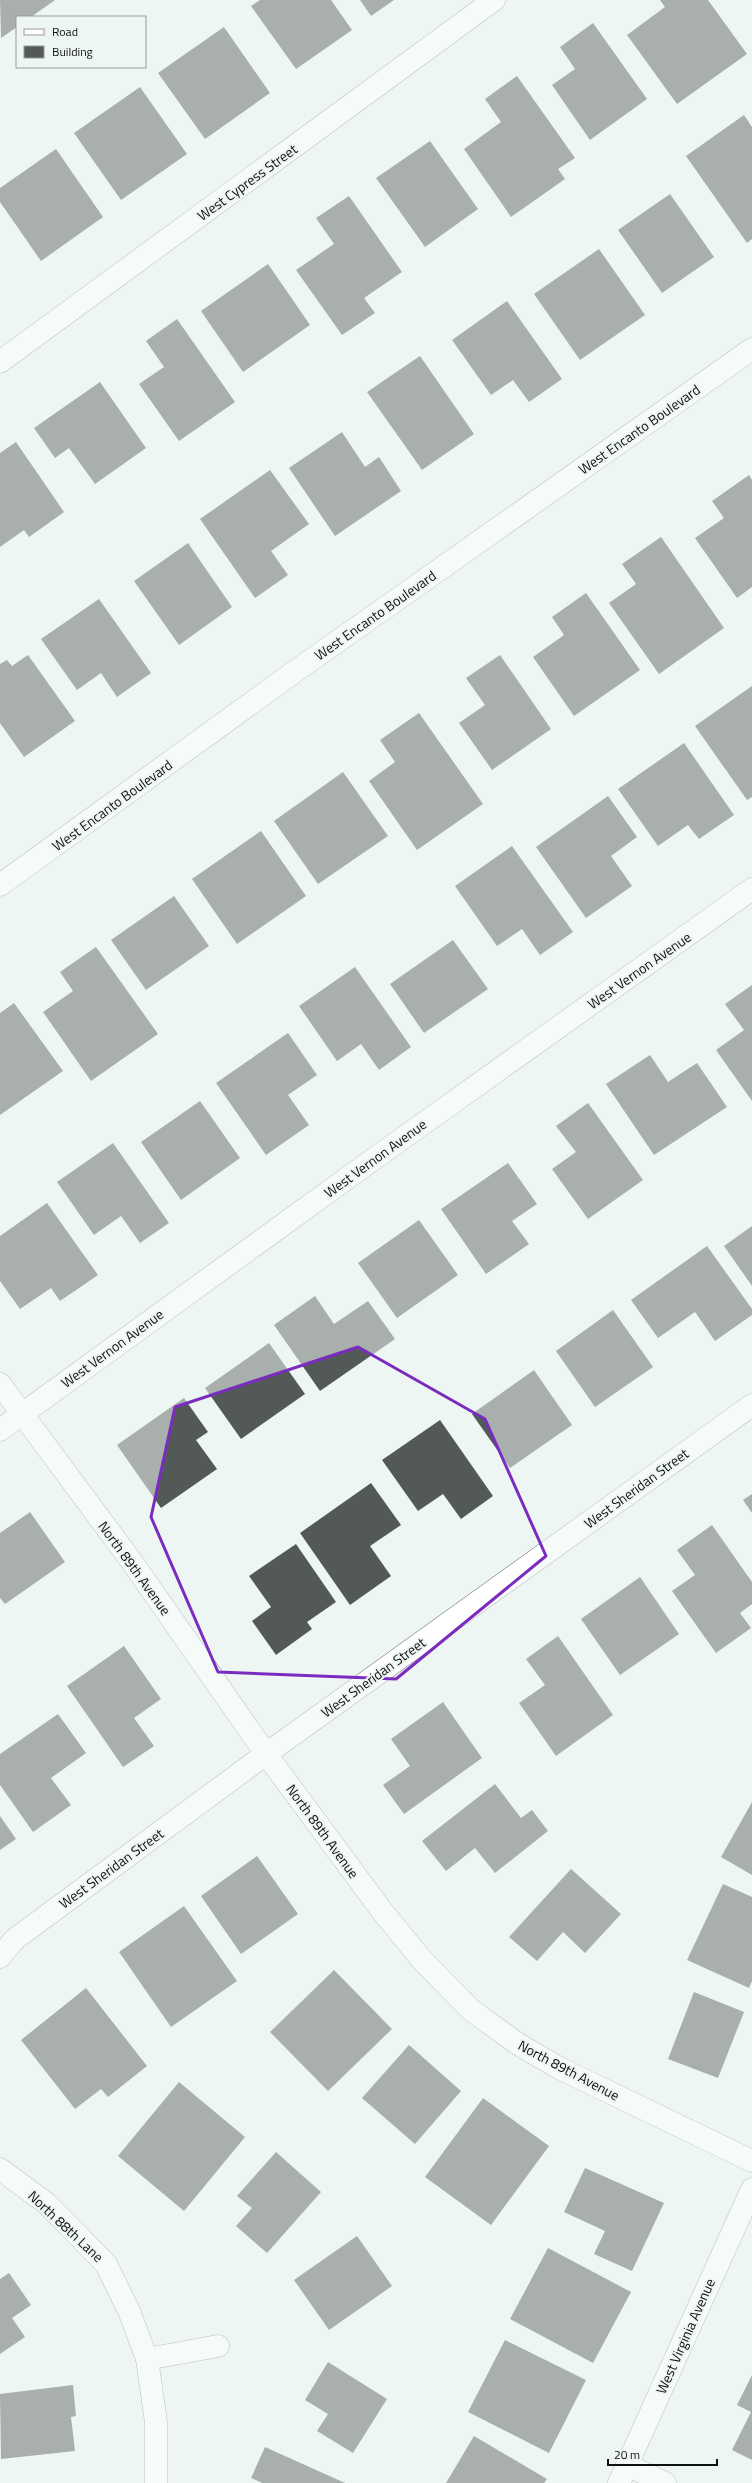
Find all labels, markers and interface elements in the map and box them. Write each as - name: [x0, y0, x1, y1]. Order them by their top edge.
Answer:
- legend: [16, 16, 146, 68]
- text: Road: [52, 22, 78, 41]
- text: Building: [52, 42, 93, 61]
- street label: West Cypress Street: [193, 138, 301, 226]
- street label: West Encanto Boulevard: [574, 379, 704, 479]
- street label: West Encanto Boulevard: [310, 565, 440, 665]
- street label: West Encanto Boulevard: [47, 754, 177, 856]
- street label: West Vernon Avenue: [583, 926, 695, 1014]
- street label: West Vernon Avenue: [319, 1113, 431, 1203]
- street label: West Vernon Avenue: [56, 1303, 168, 1393]
- street label: West Sheridan Street: [579, 1443, 693, 1533]
- street label: North 89th Avenue: [94, 1516, 176, 1620]
- street label: West Sheridan Street: [316, 1632, 430, 1722]
- street label: North 89th Avenue: [282, 1779, 364, 1883]
- street label: West Sheridan Street: [54, 1823, 168, 1913]
- street label: North 89th Avenue: [515, 2034, 623, 2106]
- street label: North 88th Lane: [23, 2185, 109, 2267]
- street label: West Virginia Avenue: [650, 2275, 720, 2397]
- scale bar: [608, 2441, 717, 2467]
- text: 20 m: [614, 2445, 640, 2464]

